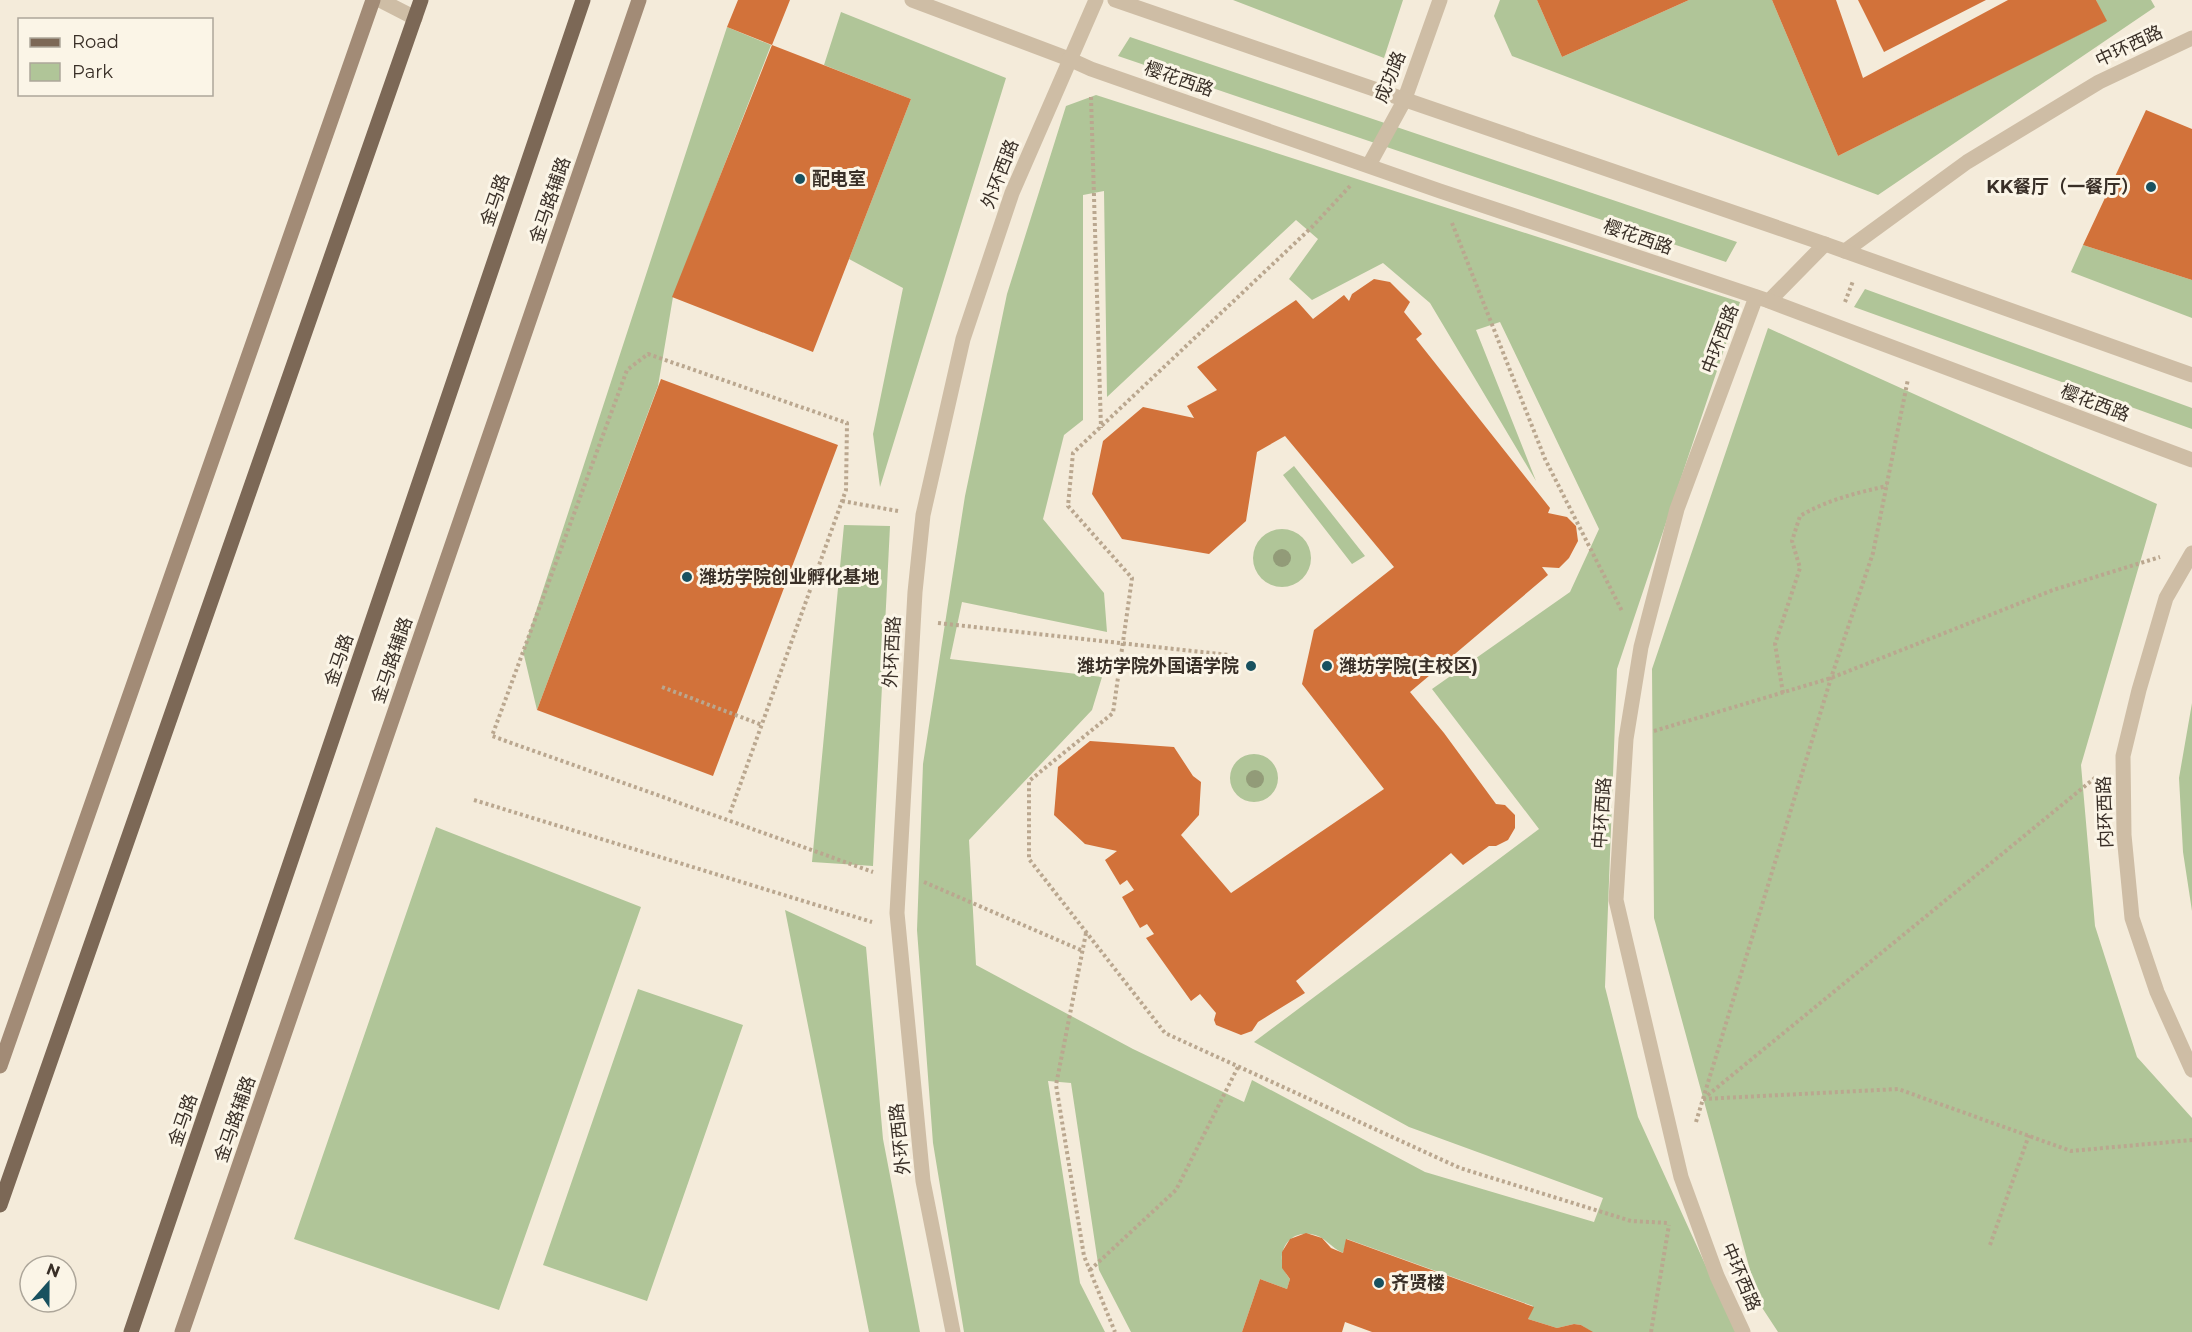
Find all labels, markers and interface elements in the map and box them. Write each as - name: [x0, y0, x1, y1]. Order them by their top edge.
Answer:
- legend: [18, 18, 213, 96]
- street label: 中环西路: [2092, 21, 2166, 71]
- text: Road: [72, 31, 119, 53]
- street label: 成功路: [1370, 48, 1410, 106]
- street label: 樱花西路: [1141, 57, 1217, 101]
- text: Park: [72, 61, 113, 83]
- street label: 外环西路: [977, 136, 1023, 212]
- street label: 金马路辅路: [525, 154, 575, 246]
- place label: 配电室: [812, 168, 866, 190]
- street label: 金马路: [476, 171, 514, 229]
- marker: 配电室: [793, 172, 807, 186]
- place label: KK餐厅（一餐厅）: [1986, 176, 2139, 198]
- marker: KK餐厅（一餐厅）: [2144, 180, 2158, 194]
- street label: 樱花西路: [1600, 215, 1676, 259]
- street label: 中环西路: [1697, 301, 1743, 377]
- street label: 樱花西路: [2057, 380, 2133, 426]
- place label: 潍坊学院创业孵化基地: [699, 566, 879, 588]
- marker: 潍坊学院创业孵化基地: [680, 570, 694, 584]
- street label: 金马路辅路: [367, 614, 417, 706]
- street label: 外环西路: [879, 615, 905, 689]
- street label: 金马路: [320, 631, 358, 689]
- place label: 潍坊学院外国语学院: [1077, 655, 1239, 677]
- place label: 潍坊学院(主校区): [1339, 655, 1478, 677]
- marker: 潍坊学院外国语学院: [1244, 659, 1258, 673]
- marker: 潍坊学院(主校区): [1320, 659, 1334, 673]
- street label: 中环西路: [1589, 776, 1615, 850]
- street label: 内环西路: [2093, 776, 2117, 848]
- street label: 金马路辅路: [210, 1073, 260, 1165]
- street label: 金马路: [164, 1091, 202, 1149]
- street label: 外环西路: [885, 1102, 915, 1176]
- street label: 中环西路: [1717, 1240, 1765, 1314]
- north arrow: [18, 1254, 78, 1314]
- text: N: [44, 1259, 63, 1282]
- place label: 齐贤楼: [1391, 1272, 1445, 1294]
- marker: 齐贤楼: [1372, 1276, 1386, 1290]

